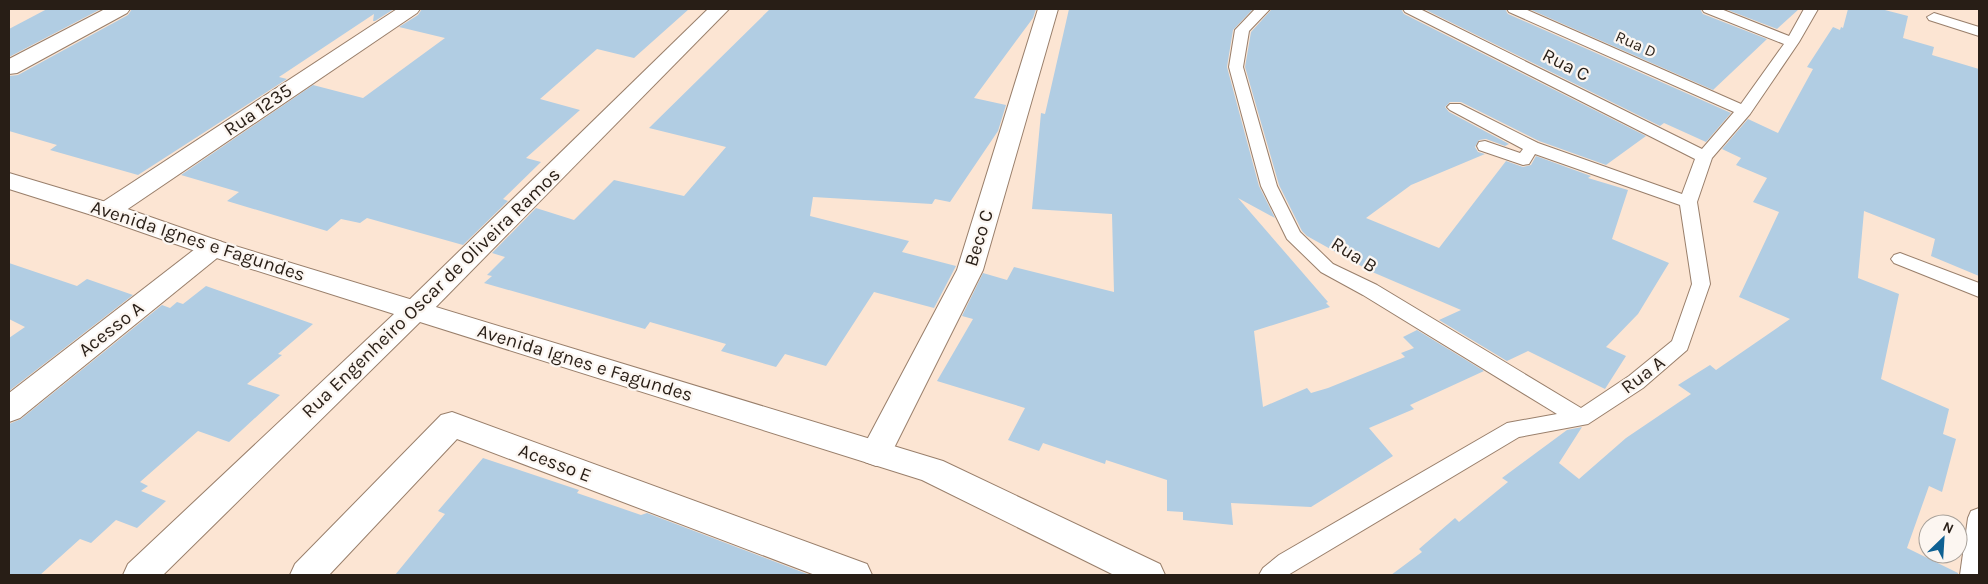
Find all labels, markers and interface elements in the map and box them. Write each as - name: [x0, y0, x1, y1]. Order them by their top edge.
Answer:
- street label: Rua D: [1613, 27, 1659, 61]
- street label: Rua C: [1539, 44, 1593, 86]
- street label: Rua 1235: [220, 79, 296, 141]
- street label: Rua Engenheiro Oscar de Oliveira Ramos: [297, 163, 565, 423]
- street label: Avenida Ignes e Fagundes: [88, 196, 308, 286]
- street label: Beco C: [960, 207, 998, 269]
- street label: Rua B: [1327, 232, 1381, 278]
- street label: Acesso A: [74, 297, 148, 361]
- street label: Avenida Ignes e Fagundes: [475, 320, 695, 406]
- street label: Rua A: [1617, 351, 1669, 399]
- street label: Acesso E: [516, 439, 594, 487]
- north arrow: [1918, 514, 1968, 564]
- text: N: [1940, 518, 1956, 537]

